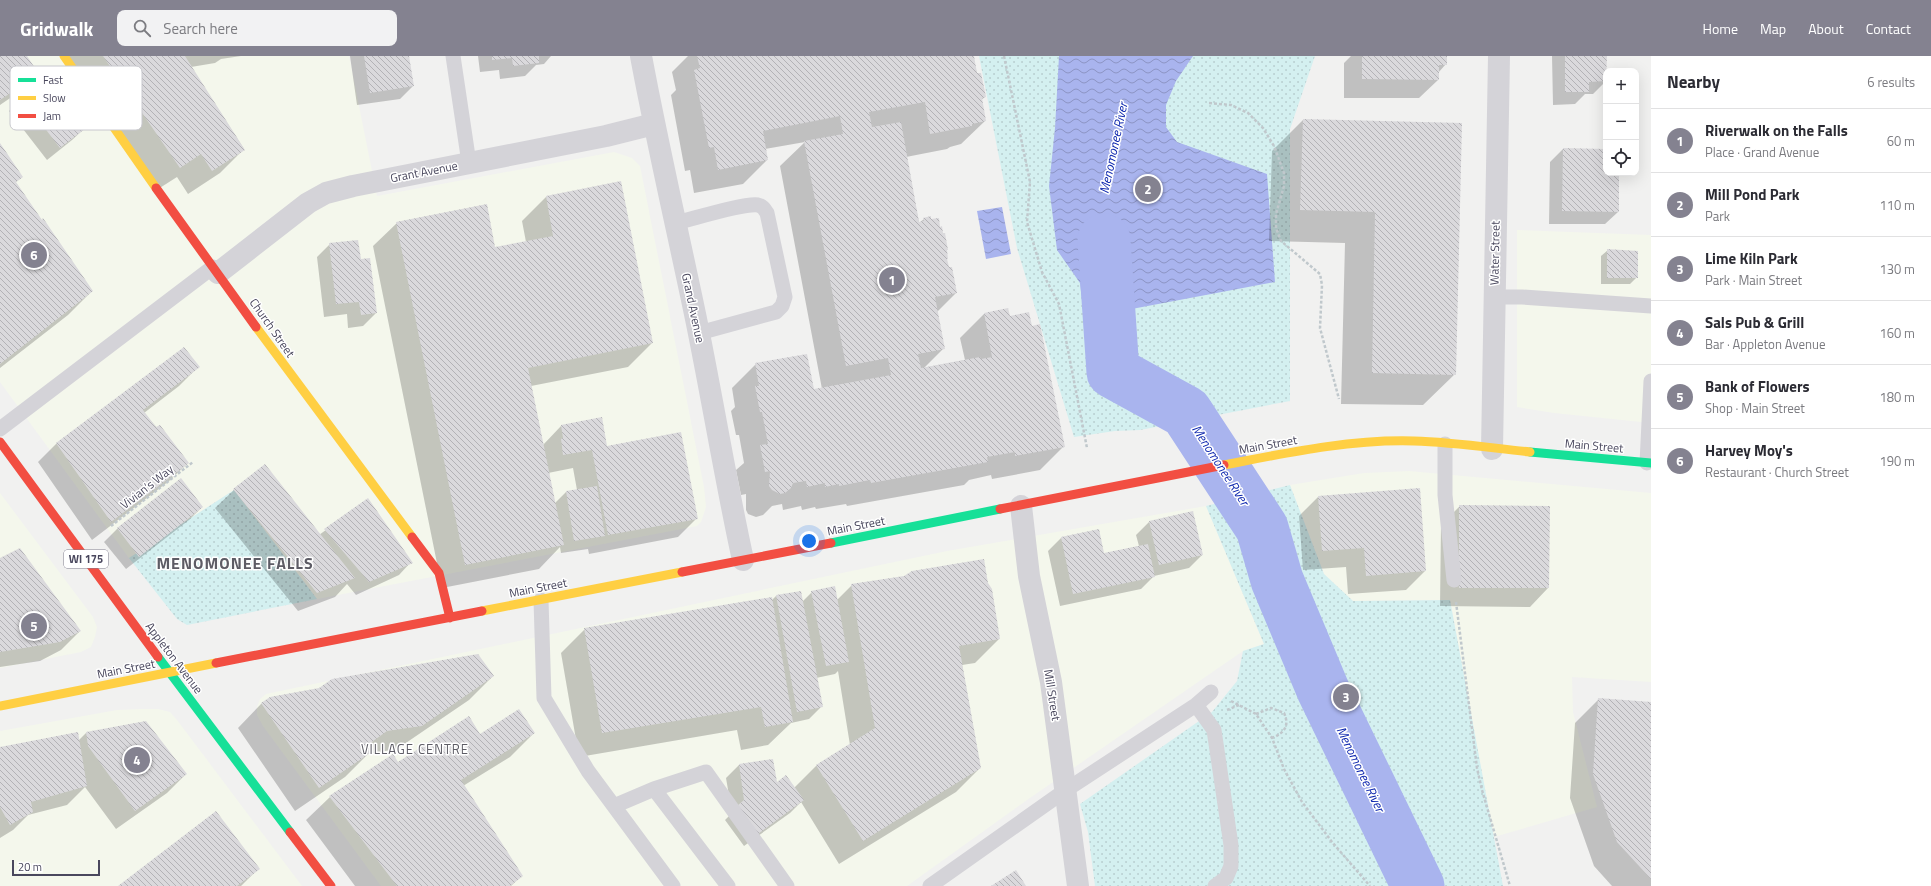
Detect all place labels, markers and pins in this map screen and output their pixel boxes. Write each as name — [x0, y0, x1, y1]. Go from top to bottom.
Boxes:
pin: 2 — [1135, 174, 1161, 204]
pin: 6 — [21, 240, 47, 270]
pin: 1 — [879, 265, 905, 295]
pin: 5 — [21, 611, 47, 641]
pin: 3 — [1333, 682, 1359, 712]
pin: 4 — [124, 745, 150, 775]

